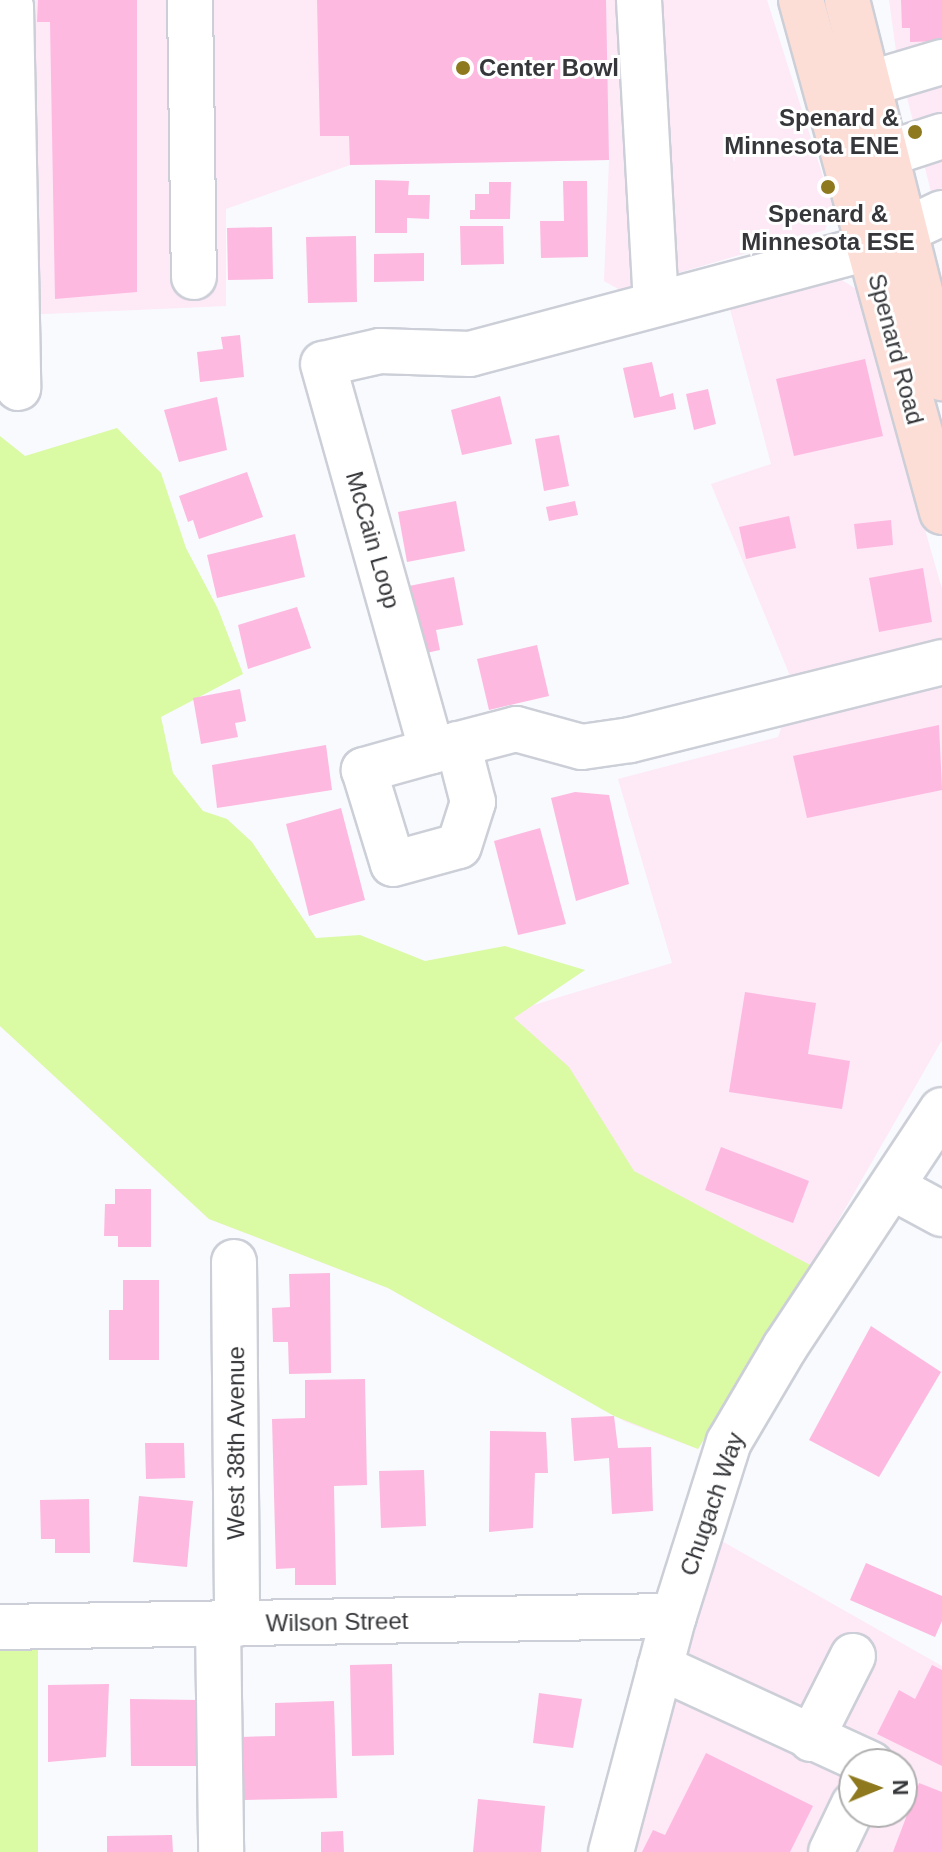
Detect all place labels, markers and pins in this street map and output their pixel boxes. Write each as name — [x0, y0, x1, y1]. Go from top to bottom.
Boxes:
place label: Center Bowl — [479, 54, 619, 82]
marker: Center Bowl — [454, 59, 472, 77]
place label: Spenard & Minnesota ENE — [724, 104, 899, 160]
marker: Spenard & Minnesota ENE — [906, 123, 924, 141]
marker: Spenard & Minnesota ESE — [819, 178, 837, 196]
place label: Spenard & Minnesota ESE — [741, 200, 915, 256]

